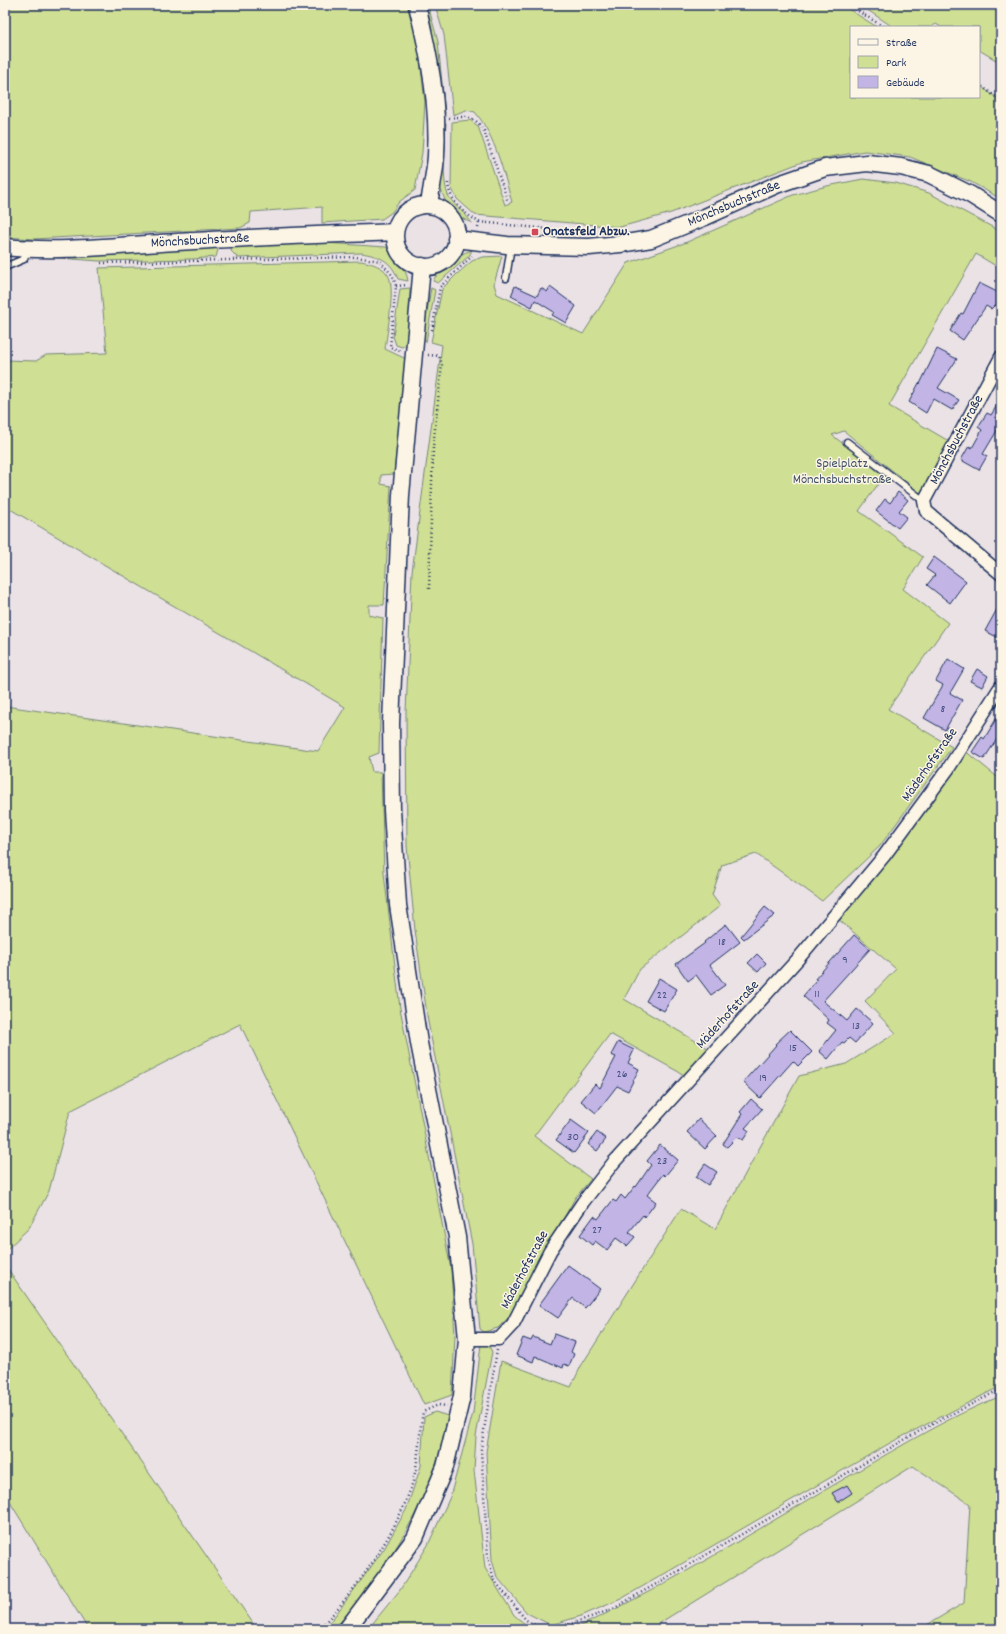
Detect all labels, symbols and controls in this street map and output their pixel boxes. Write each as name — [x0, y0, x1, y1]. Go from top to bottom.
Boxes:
legend — [850, 26, 980, 98]
text: Straße — [886, 35, 917, 52]
text: Park — [886, 55, 907, 72]
text: Gebäude — [886, 75, 925, 92]
street label: Mönchsbuchstraße — [685, 176, 783, 232]
place label: Onatsfeld Abzw. — [543, 222, 630, 242]
marker: Onatsfeld Abzw. — [530, 227, 540, 237]
street label: Mönchsbuchstraße — [150, 228, 250, 254]
street label: Mönchsbuchstraße — [925, 392, 989, 488]
park label: Spielplatz Mönchsbuchstraße — [793, 454, 891, 490]
house number: 8 — [941, 701, 946, 718]
street label: Mäderhofstraße — [897, 724, 963, 806]
house number: 18 — [718, 934, 726, 951]
house number: 9 — [842, 952, 848, 969]
street label: Mäderhofstraße — [692, 976, 764, 1054]
house number: 11 — [814, 986, 820, 1003]
house number: 22 — [657, 987, 667, 1004]
house number: 13 — [852, 1018, 860, 1035]
house number: 15 — [789, 1040, 797, 1057]
house number: 26 — [616, 1066, 628, 1083]
house number: 19 — [759, 1070, 767, 1087]
house number: 30 — [567, 1129, 579, 1146]
house number: 23 — [657, 1153, 667, 1170]
house number: 27 — [592, 1222, 602, 1239]
street label: Mäderhofstraße — [496, 1227, 554, 1313]

